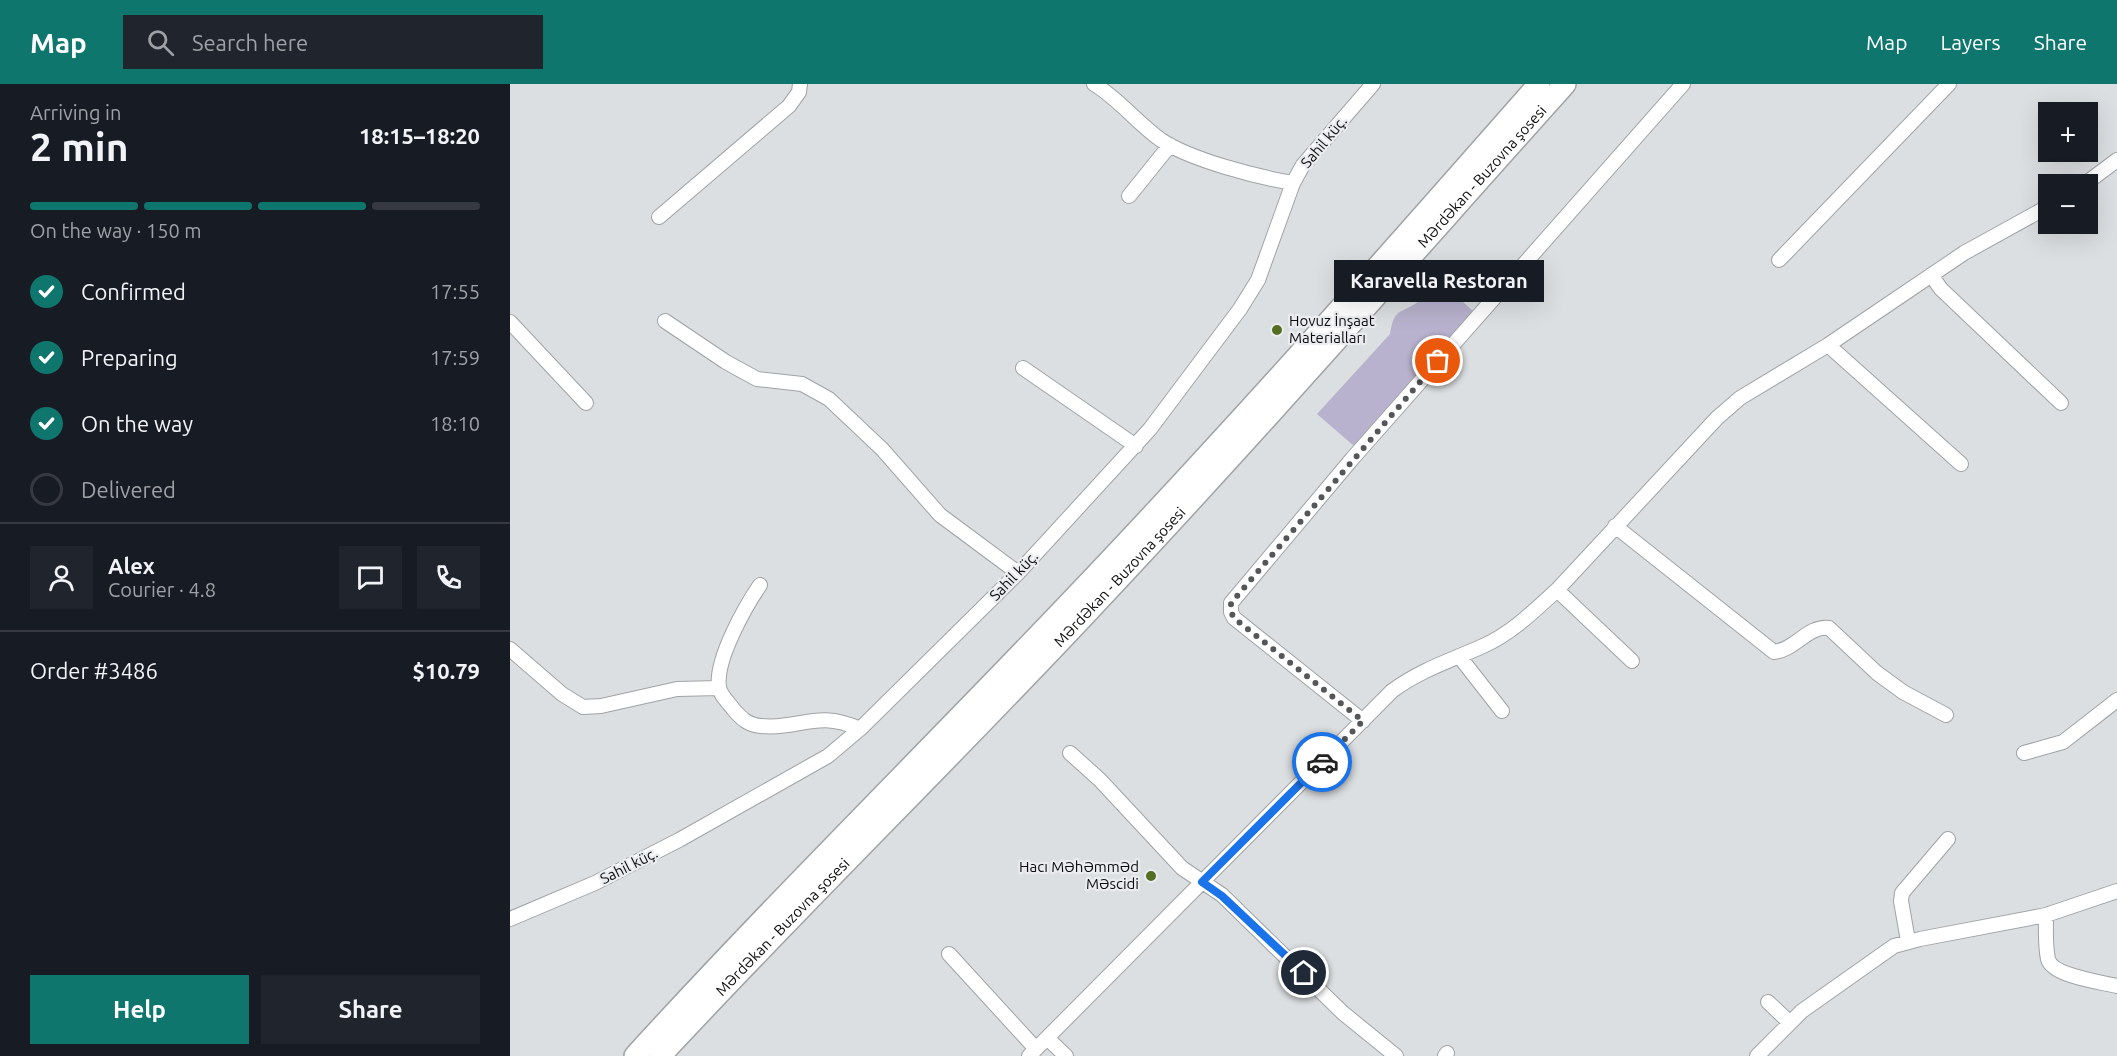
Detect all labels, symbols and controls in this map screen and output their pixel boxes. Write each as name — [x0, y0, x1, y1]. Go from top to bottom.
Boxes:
search box — [123, 15, 543, 69]
icon: search — [144, 26, 177, 59]
text: Map — [30, 27, 87, 58]
text: Search here — [192, 30, 308, 55]
text: Map — [1866, 30, 1907, 54]
text: Layers — [1940, 30, 2001, 54]
text: Share — [2034, 30, 2087, 54]
text: Arriving in — [30, 101, 121, 124]
street label: Mərdəkan - Buzovna şosesi — [1414, 102, 1550, 251]
map controls — [2038, 102, 2098, 234]
button: + — [2038, 102, 2098, 162]
street label: Sahil küç. — [1297, 112, 1350, 171]
text: 18:15–18:20 — [359, 123, 480, 148]
text: 2 min — [30, 125, 129, 168]
button: − — [2038, 174, 2098, 234]
text: On the way · 150 m — [30, 219, 202, 242]
callout: Karavella Restoran — [1333, 259, 1543, 301]
text: Karavella Restoran — [1350, 269, 1528, 292]
icon: check — [30, 275, 63, 308]
text: Confirmed — [81, 279, 186, 304]
text: 17:55 — [430, 280, 480, 303]
place label: Hovuz İnşaat Materialları — [1289, 312, 1375, 346]
marker: Hovuz İnşaat Materialları — [1270, 323, 1284, 337]
pin — [1412, 335, 1463, 386]
icon: check — [30, 341, 63, 374]
icon: bag — [1421, 344, 1454, 377]
text: Preparing — [81, 345, 178, 370]
text: 17:59 — [430, 346, 480, 369]
icon: check — [30, 407, 63, 440]
text: On the way — [81, 411, 193, 436]
text: 18:10 — [430, 412, 480, 435]
text: Delivered — [81, 477, 176, 502]
street label: Mərdəkan - Buzovna şosesi — [1050, 503, 1189, 650]
button: person — [30, 546, 93, 609]
button: chat — [339, 546, 402, 609]
button: phone — [417, 546, 480, 609]
street label: Sahil küç. — [986, 547, 1041, 604]
text: Alex — [108, 553, 155, 578]
text: Courier · 4.8 — [108, 578, 216, 601]
text: Order #3486 — [30, 658, 158, 683]
text: $10.79 — [413, 658, 480, 683]
courier — [1292, 732, 1352, 792]
icon: car — [1306, 746, 1339, 779]
street label: Sahil küç. — [597, 844, 660, 887]
street label: Mərdəkan - Buzovna şosesi — [712, 855, 853, 999]
place label: Hacı Məhəmməd Məscidi — [1019, 858, 1139, 892]
marker: Hacı Məhəmməd Məscidi — [1144, 869, 1158, 883]
pin — [1278, 947, 1329, 998]
icon: home — [1287, 956, 1320, 989]
button: Help — [30, 975, 249, 1044]
button: Share — [261, 975, 480, 1044]

